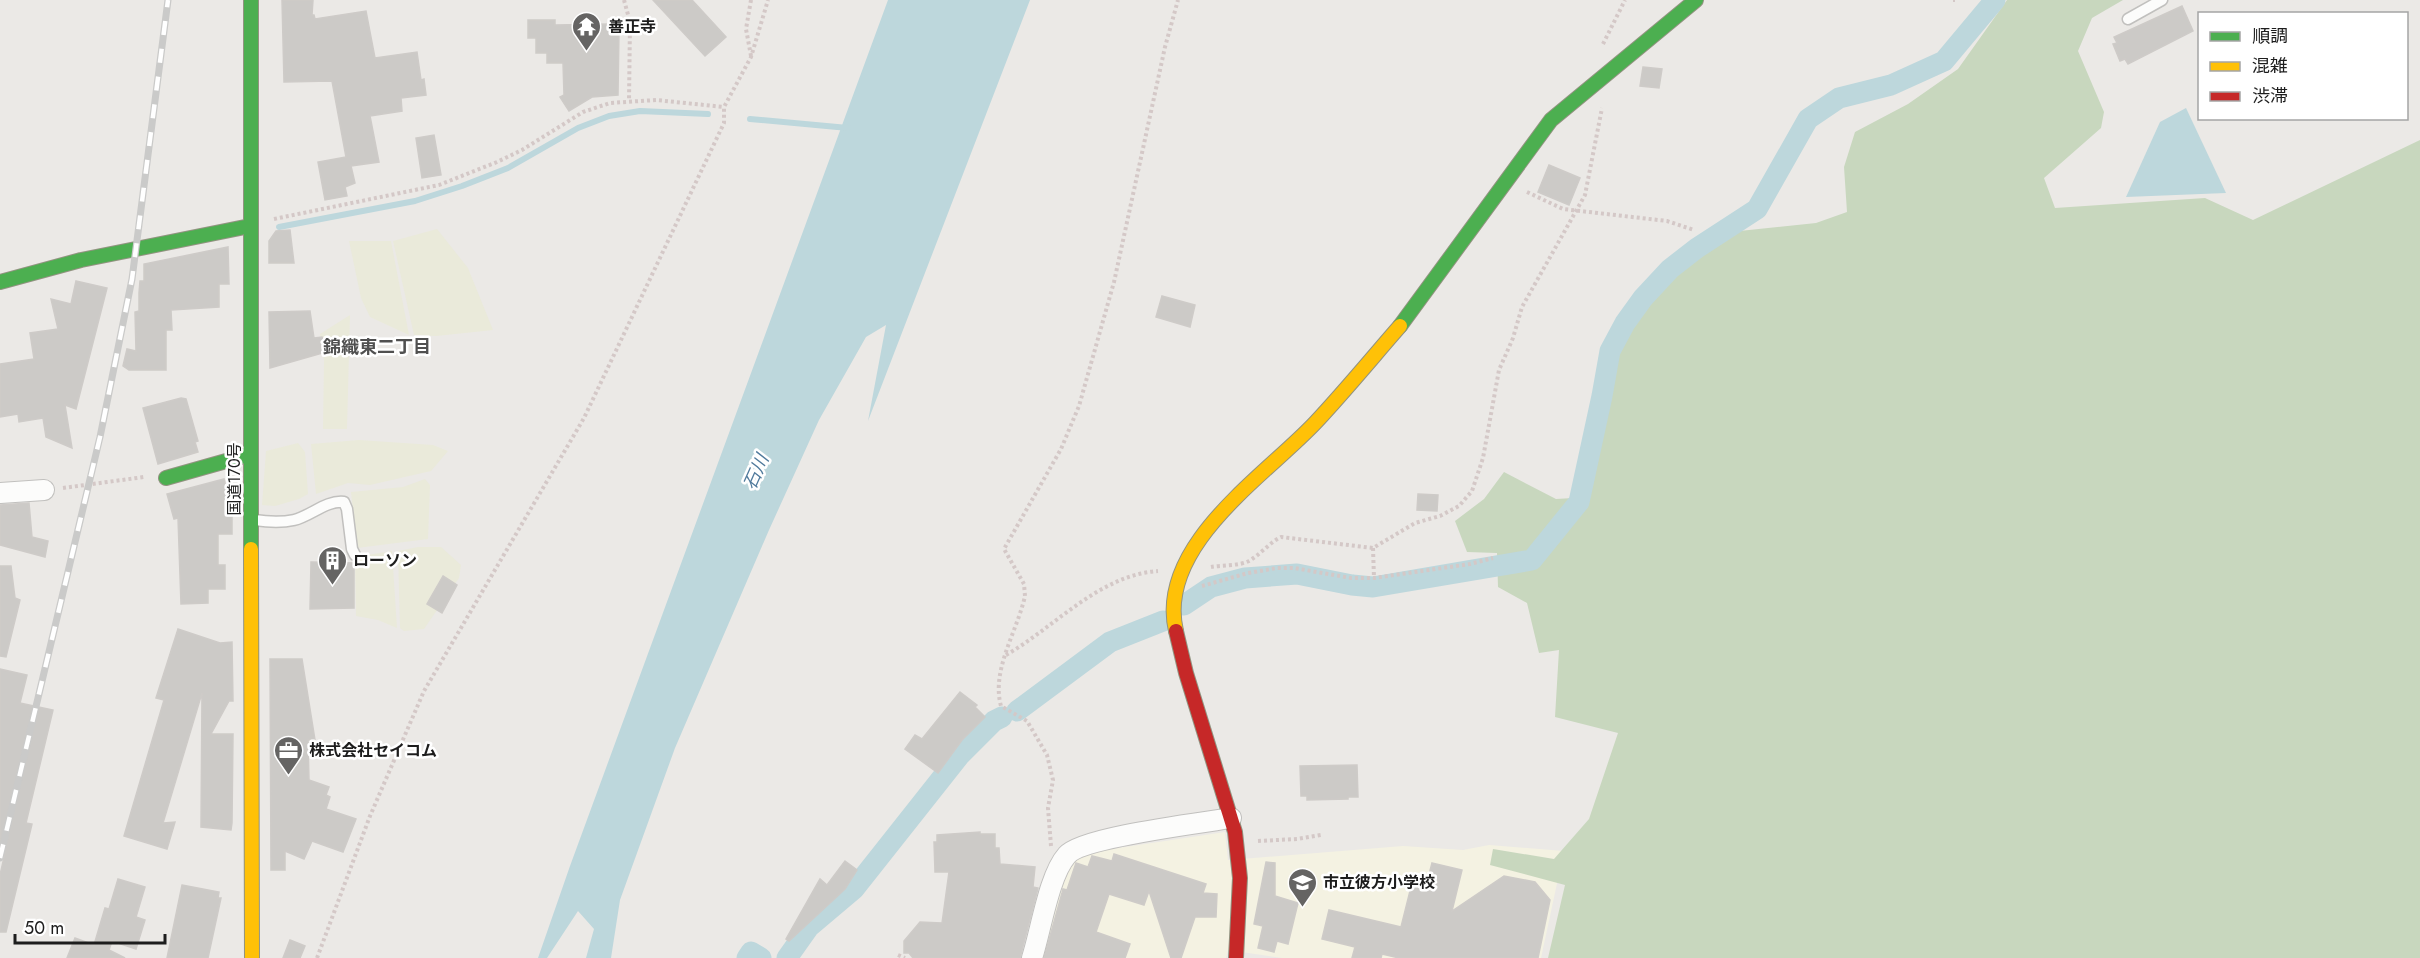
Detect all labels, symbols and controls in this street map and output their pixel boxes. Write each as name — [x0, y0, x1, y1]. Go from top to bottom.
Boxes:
temple icon: 善正寺 — [571, 10, 603, 52]
legend — [2198, 12, 2408, 120]
place label: 善正寺 — [608, 15, 656, 38]
text: 順調 — [2252, 23, 2288, 49]
text: 混雑 — [2252, 53, 2288, 79]
text: 渋滞 — [2252, 83, 2288, 109]
district label: 錦織東二丁目 — [323, 334, 431, 360]
street label: 国道170号 — [223, 442, 246, 516]
water label: 石川 — [737, 448, 776, 494]
building icon: ローソン — [316, 544, 348, 586]
place label: ローソン — [353, 549, 417, 572]
office icon: 株式会社セイコム — [272, 734, 304, 776]
place label: 株式会社セイコム — [309, 739, 437, 762]
school or university icon: 市立彼方小学校 — [1286, 866, 1318, 908]
place label: 市立彼方小学校 — [1323, 871, 1435, 894]
scale bar — [15, 907, 165, 945]
text: 50 m — [24, 915, 64, 941]

